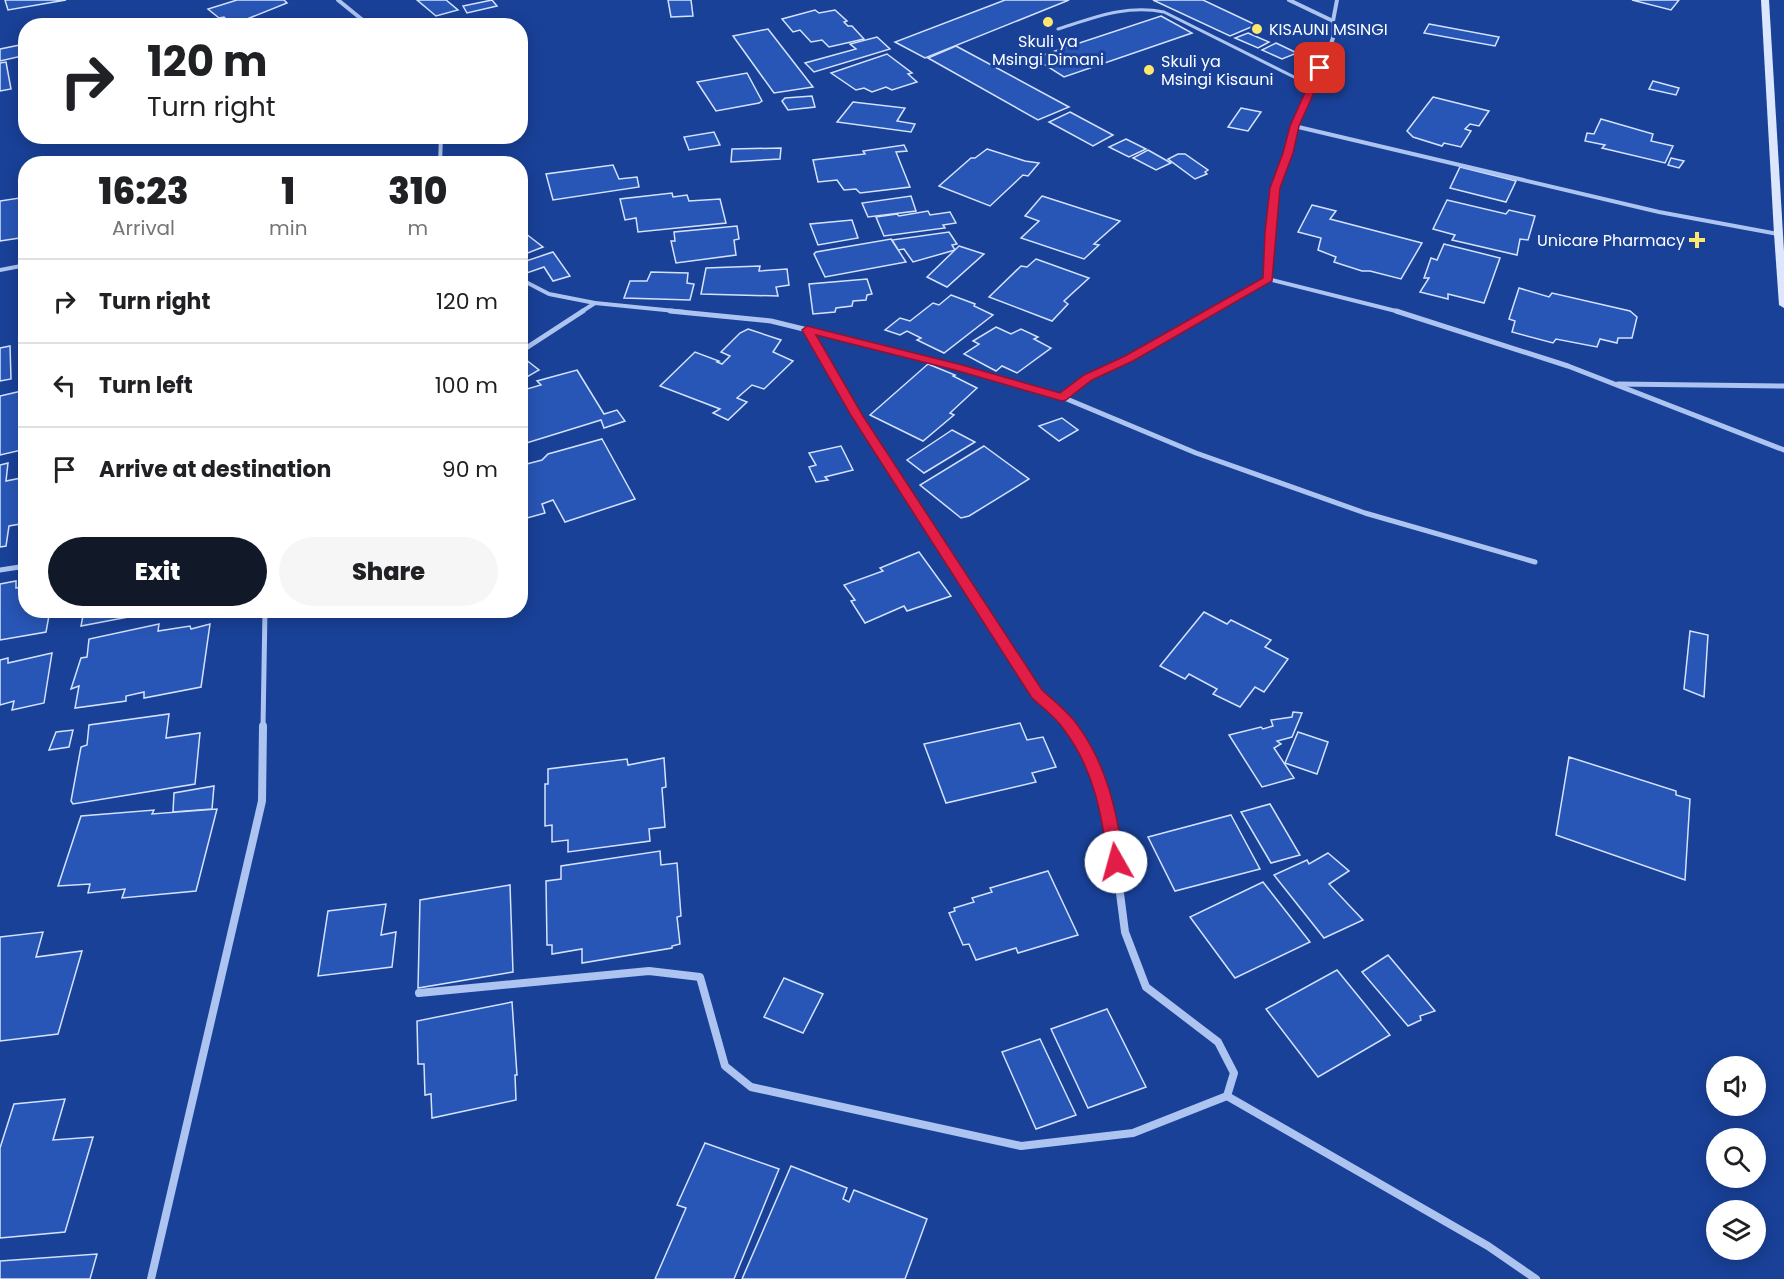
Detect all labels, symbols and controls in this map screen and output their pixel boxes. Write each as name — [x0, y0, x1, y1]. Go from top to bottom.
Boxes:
marker: Skuli ya Msingi Dimani — [1041, 15, 1055, 29]
place label: KISAUNI MSINGI — [1269, 18, 1388, 41]
marker: KISAUNI MSINGI — [1250, 22, 1264, 36]
place label: Skuli ya Msingi Dimani — [992, 30, 1104, 71]
text: 120 m — [147, 32, 268, 91]
icon: right — [48, 42, 126, 120]
pin — [1294, 42, 1345, 93]
place label: Skuli ya Msingi Kisauni — [1161, 50, 1273, 91]
icon: arrive — [1303, 51, 1336, 84]
marker: Skuli ya Msingi Kisauni — [1142, 63, 1156, 77]
text: Turn right — [147, 88, 276, 125]
text: 16:23 — [99, 166, 189, 217]
text: 1 — [281, 166, 295, 217]
text: 310 — [388, 166, 447, 217]
text: Arrival — [112, 214, 175, 242]
text: min — [269, 214, 307, 242]
text: m — [407, 214, 428, 242]
place label: Unicare Pharmacy — [1537, 229, 1685, 252]
marker: Unicare Pharmacy — [1690, 233, 1704, 247]
icon: right — [48, 285, 81, 318]
text: Turn right — [99, 286, 210, 317]
text: 120 m — [436, 286, 498, 317]
icon: left — [48, 369, 81, 402]
text: Turn left — [99, 370, 193, 401]
text: 100 m — [435, 370, 498, 401]
icon: arrive — [48, 453, 81, 486]
text: Arrive at destination — [99, 454, 331, 485]
text: 90 m — [442, 454, 498, 485]
button: Exit — [48, 537, 267, 606]
button: Share — [279, 537, 498, 606]
position arrow — [1084, 830, 1148, 894]
map controls — [1706, 1056, 1766, 1260]
button: sound — [1706, 1056, 1766, 1116]
button: search — [1706, 1128, 1766, 1188]
button: layers — [1706, 1200, 1766, 1260]

